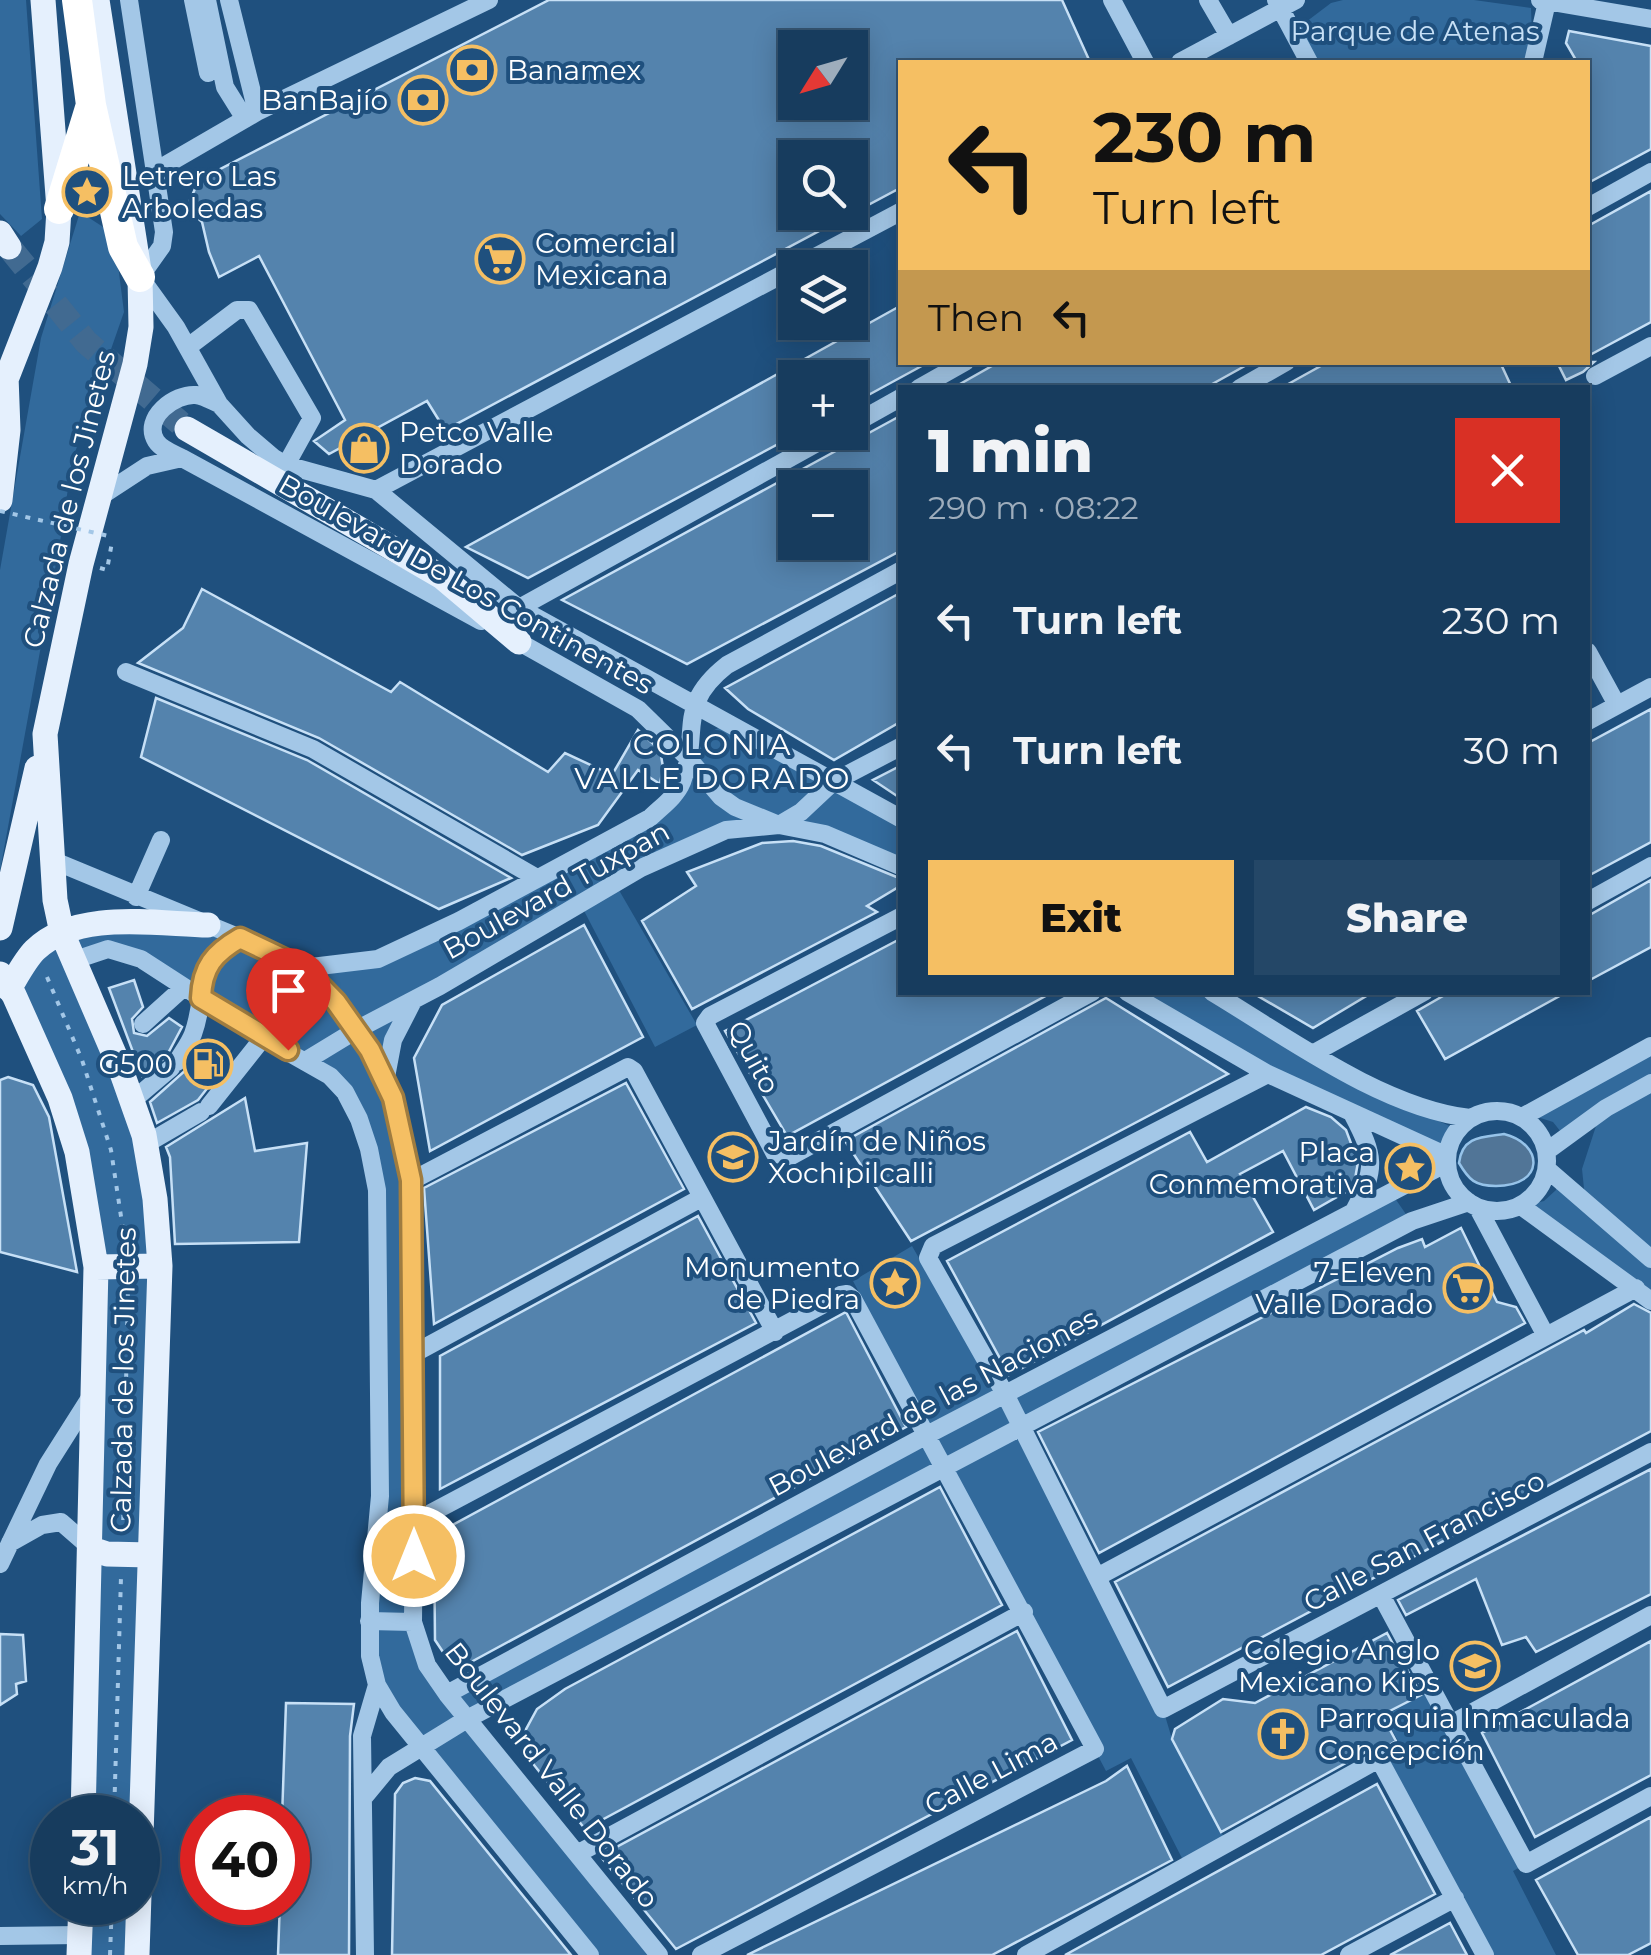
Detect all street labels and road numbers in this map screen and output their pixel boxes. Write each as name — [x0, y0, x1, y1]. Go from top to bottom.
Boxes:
street label: Calzada de los Jinetes — [16, 347, 122, 651]
street label: Boulevard De Los Continentes — [273, 467, 659, 701]
street label: Boulevard Tuxpan — [437, 814, 675, 966]
street label: Quito — [721, 1015, 787, 1099]
street label: Calzada de los Jinetes — [103, 1227, 143, 1533]
street label: Boulevard de las Naciones — [763, 1301, 1103, 1503]
street label: Calle San Francisco — [1298, 1463, 1550, 1619]
street label: Boulevard Valle Dorado — [438, 1635, 666, 1915]
street label: Calle Lima — [919, 1724, 1063, 1822]

